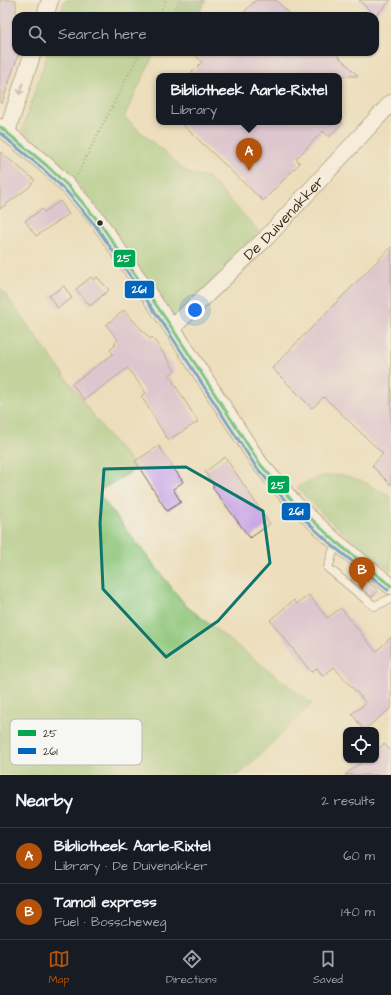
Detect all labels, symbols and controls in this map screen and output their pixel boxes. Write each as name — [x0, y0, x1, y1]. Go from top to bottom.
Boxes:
search box — [12, 12, 379, 56]
icon: search — [26, 23, 48, 45]
text: Search here — [58, 24, 147, 45]
popup — [156, 73, 342, 125]
text: Bibliotheek Aarle-Rixtel — [171, 80, 327, 101]
one-way arrow — [17, 82, 24, 95]
text: Library — [171, 101, 217, 119]
pin: A — [236, 138, 262, 171]
street label: De Duivenakker — [239, 171, 329, 265]
unlabelled marker — [95, 218, 105, 228]
line badge: 25 — [113, 249, 136, 268]
text: 25 — [116, 251, 131, 266]
line badge: 261 — [124, 280, 155, 299]
text: 261 — [131, 282, 147, 297]
your location — [185, 300, 205, 320]
line badge: 25 — [267, 475, 290, 494]
text: 25 — [270, 478, 285, 493]
line badge: 261 — [281, 502, 311, 521]
text: 261 — [288, 504, 304, 519]
pin: B — [349, 557, 375, 590]
legend — [10, 719, 142, 765]
text: 25 — [43, 726, 57, 741]
map controls — [343, 727, 379, 763]
button: locate — [343, 727, 379, 763]
text: 261 — [43, 744, 58, 759]
text: Nearby — [16, 789, 73, 813]
text: 2 results — [321, 792, 375, 810]
text: Bibliotheek Aarle-Rixtel — [54, 836, 211, 857]
text: A — [25, 847, 33, 865]
text: 60 m — [343, 847, 375, 865]
text: Library · De Duivenakker — [54, 857, 207, 875]
text: Tamoil express — [54, 892, 157, 913]
text: B — [24, 903, 34, 921]
text: 140 m — [341, 903, 375, 921]
text: Fuel · Bosscheweg — [54, 913, 166, 931]
tab: Map — [48, 948, 70, 987]
tab: Directions — [166, 948, 217, 987]
tab: Saved — [313, 948, 343, 987]

